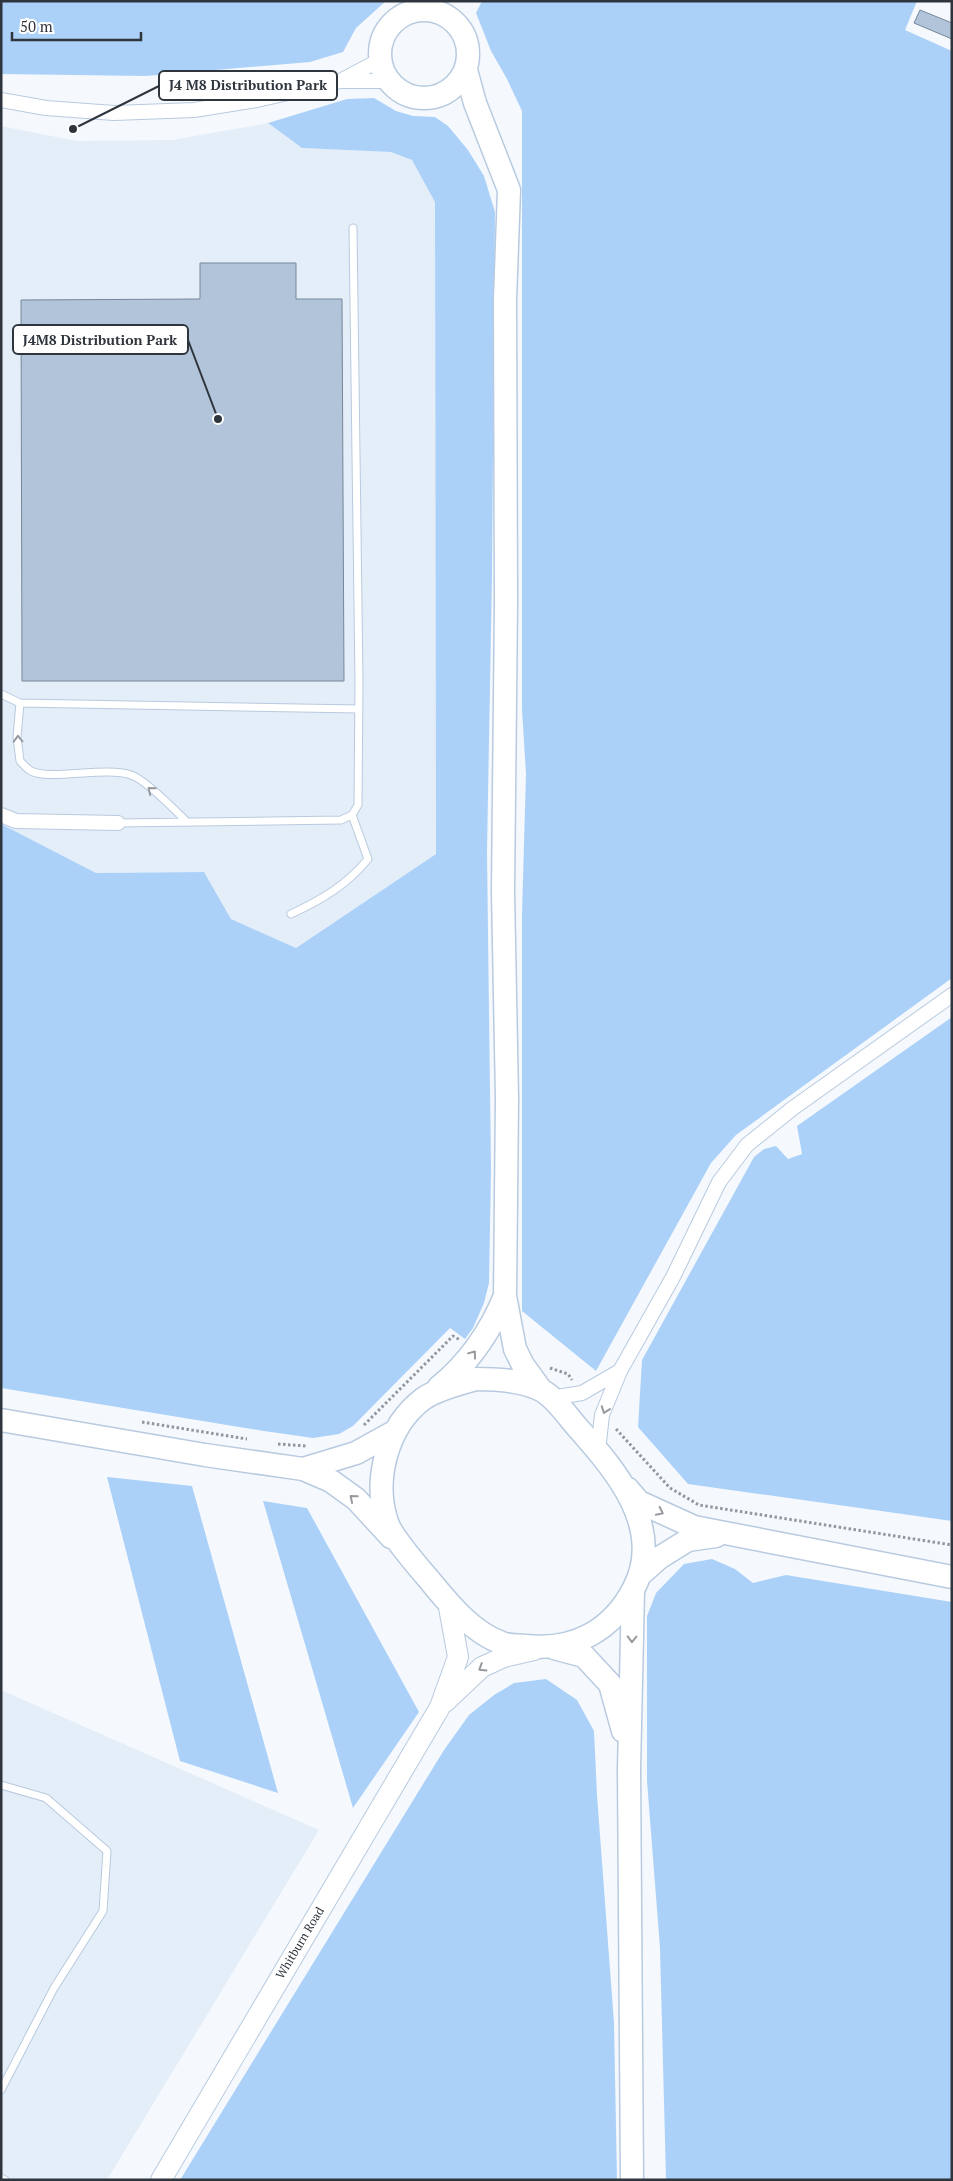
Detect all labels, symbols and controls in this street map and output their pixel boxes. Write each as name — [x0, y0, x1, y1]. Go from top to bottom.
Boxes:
scale bar — [12, 10, 141, 42]
text: 50 m — [20, 16, 53, 36]
callout: J4 M8 Distribution Park — [159, 71, 337, 100]
text: J4 M8 Distribution Park — [169, 75, 328, 94]
callout: J4M8 Distribution Park — [13, 325, 188, 354]
text: J4M8 Distribution Park — [23, 330, 178, 349]
one-way arrow — [13, 735, 23, 743]
one-way arrow — [148, 787, 157, 795]
one-way arrow — [467, 1350, 476, 1360]
one-way arrow — [601, 1405, 611, 1413]
one-way arrow — [350, 1495, 359, 1503]
one-way arrow — [655, 1506, 664, 1516]
one-way arrow — [626, 1636, 637, 1644]
one-way arrow — [479, 1661, 488, 1671]
street label: Whitburn Road — [272, 1904, 327, 1981]

